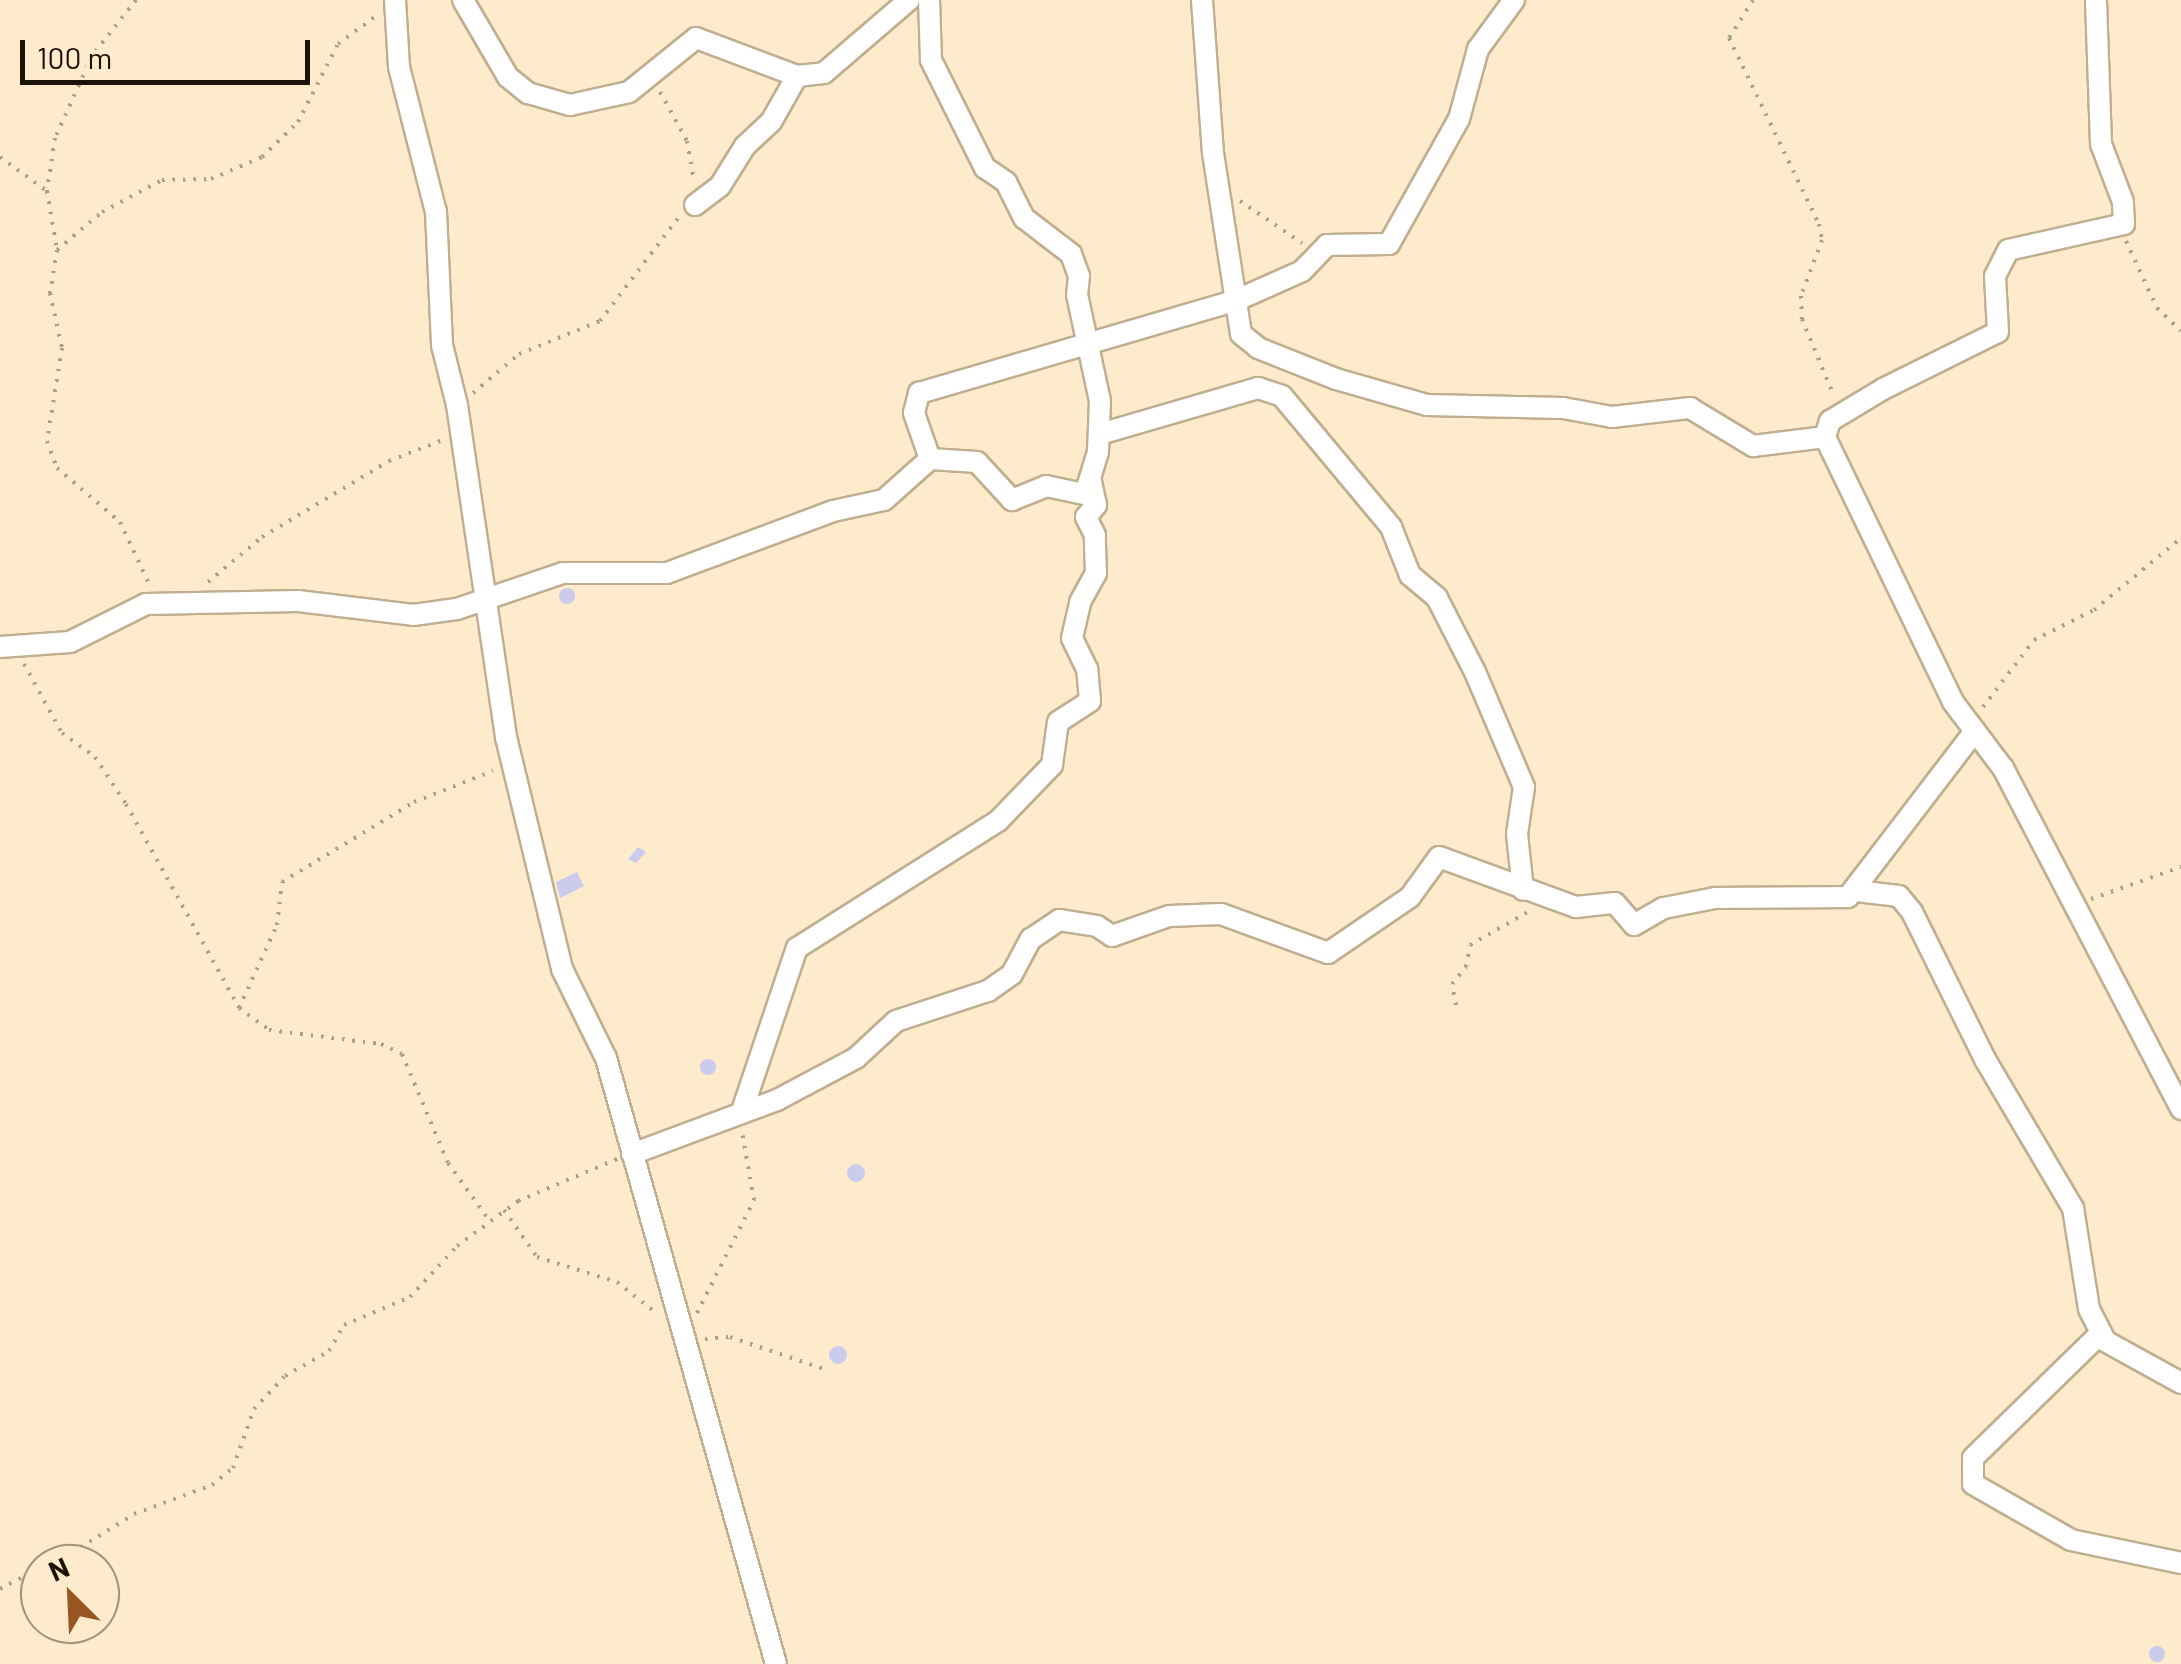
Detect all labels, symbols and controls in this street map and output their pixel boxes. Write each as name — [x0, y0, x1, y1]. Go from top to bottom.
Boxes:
scale bar — [25, 20, 315, 82]
text: 100 m — [37, 39, 112, 75]
north arrow — [20, 1544, 120, 1644]
text: N — [43, 1549, 74, 1588]

